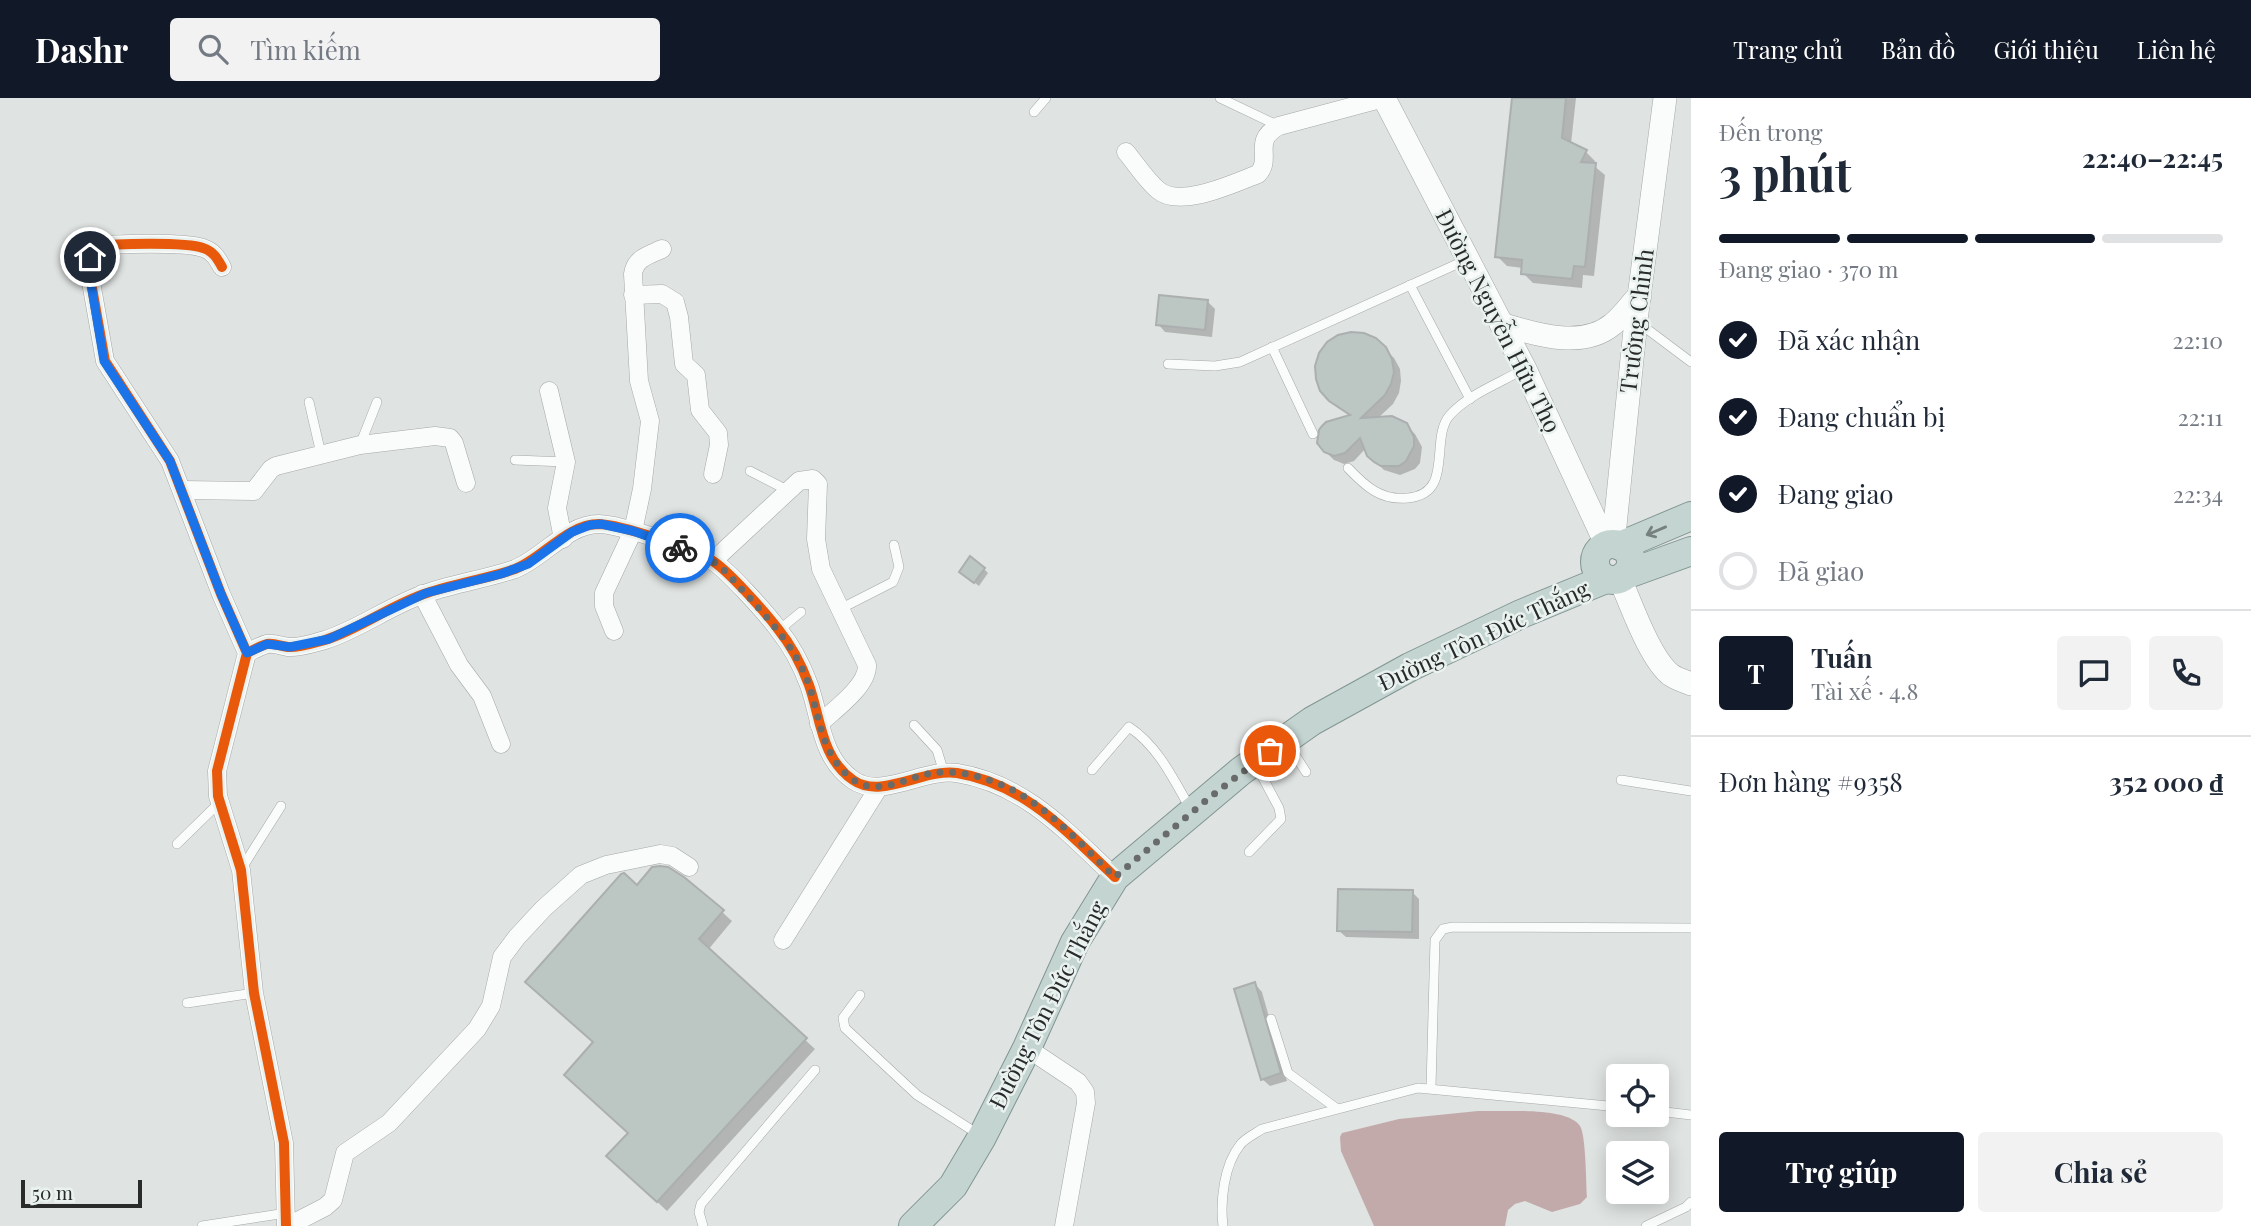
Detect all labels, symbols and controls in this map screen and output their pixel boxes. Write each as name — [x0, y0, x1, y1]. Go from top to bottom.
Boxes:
search box — [170, 18, 660, 81]
text: Dashr — [35, 27, 128, 71]
icon: search — [194, 30, 232, 68]
text: Tìm kiếm — [250, 32, 361, 67]
text: Trang chủ — [1733, 33, 1843, 65]
text: Bản đồ — [1881, 33, 1955, 65]
text: Giới thiệu — [1993, 33, 2099, 65]
text: Liên hệ — [2137, 33, 2216, 65]
text: Đến trong — [1719, 116, 1823, 147]
text: 22:40–22:45 — [2082, 140, 2223, 175]
text: 3 phút — [1719, 142, 1852, 204]
street label: Đường Nguyễn Hữu Thọ — [1429, 203, 1569, 438]
pin — [60, 227, 120, 287]
icon: home — [71, 238, 109, 276]
street label: Trường Chinh — [1611, 246, 1660, 395]
text: Đang giao · 370 m — [1719, 253, 1898, 284]
icon: check — [1719, 321, 1757, 359]
text: Đã xác nhận — [1778, 322, 1920, 357]
text: 22:10 — [2173, 324, 2223, 355]
icon: check — [1719, 398, 1757, 436]
text: Đang chuẩn bị — [1778, 399, 1945, 434]
text: 22:11 — [2178, 401, 2223, 432]
icon: check — [1719, 475, 1757, 513]
text: Đang giao — [1778, 476, 1894, 511]
text: 22:34 — [2173, 478, 2223, 509]
courier — [645, 513, 715, 583]
one-way arrow — [1645, 525, 1667, 538]
icon: bike — [661, 529, 699, 567]
text: Đã giao — [1778, 553, 1864, 588]
street label: Đường Tôn Đức Thắng — [1373, 572, 1594, 697]
button: chat — [2057, 636, 2131, 710]
button: phone — [2149, 636, 2223, 710]
text: Tuấn — [1811, 640, 1872, 675]
text: T — [1747, 656, 1765, 691]
text: Tài xế · 4.8 — [1811, 675, 1918, 706]
pin — [1240, 721, 1300, 781]
icon: bag — [1251, 732, 1289, 770]
text: Đơn hàng #9358 — [1719, 764, 1903, 799]
text: 352 000 ₫ — [2109, 764, 2223, 799]
street label: Đường Tôn Đức Thắng — [981, 895, 1113, 1114]
map controls — [1606, 1064, 1669, 1204]
button: locate — [1606, 1064, 1669, 1127]
button: Trợ giúp — [1719, 1132, 1964, 1212]
button: Chia sẻ — [1978, 1132, 2223, 1212]
button: layers — [1606, 1141, 1669, 1204]
scale bar — [21, 1177, 142, 1209]
text: 50 m — [32, 1179, 73, 1205]

